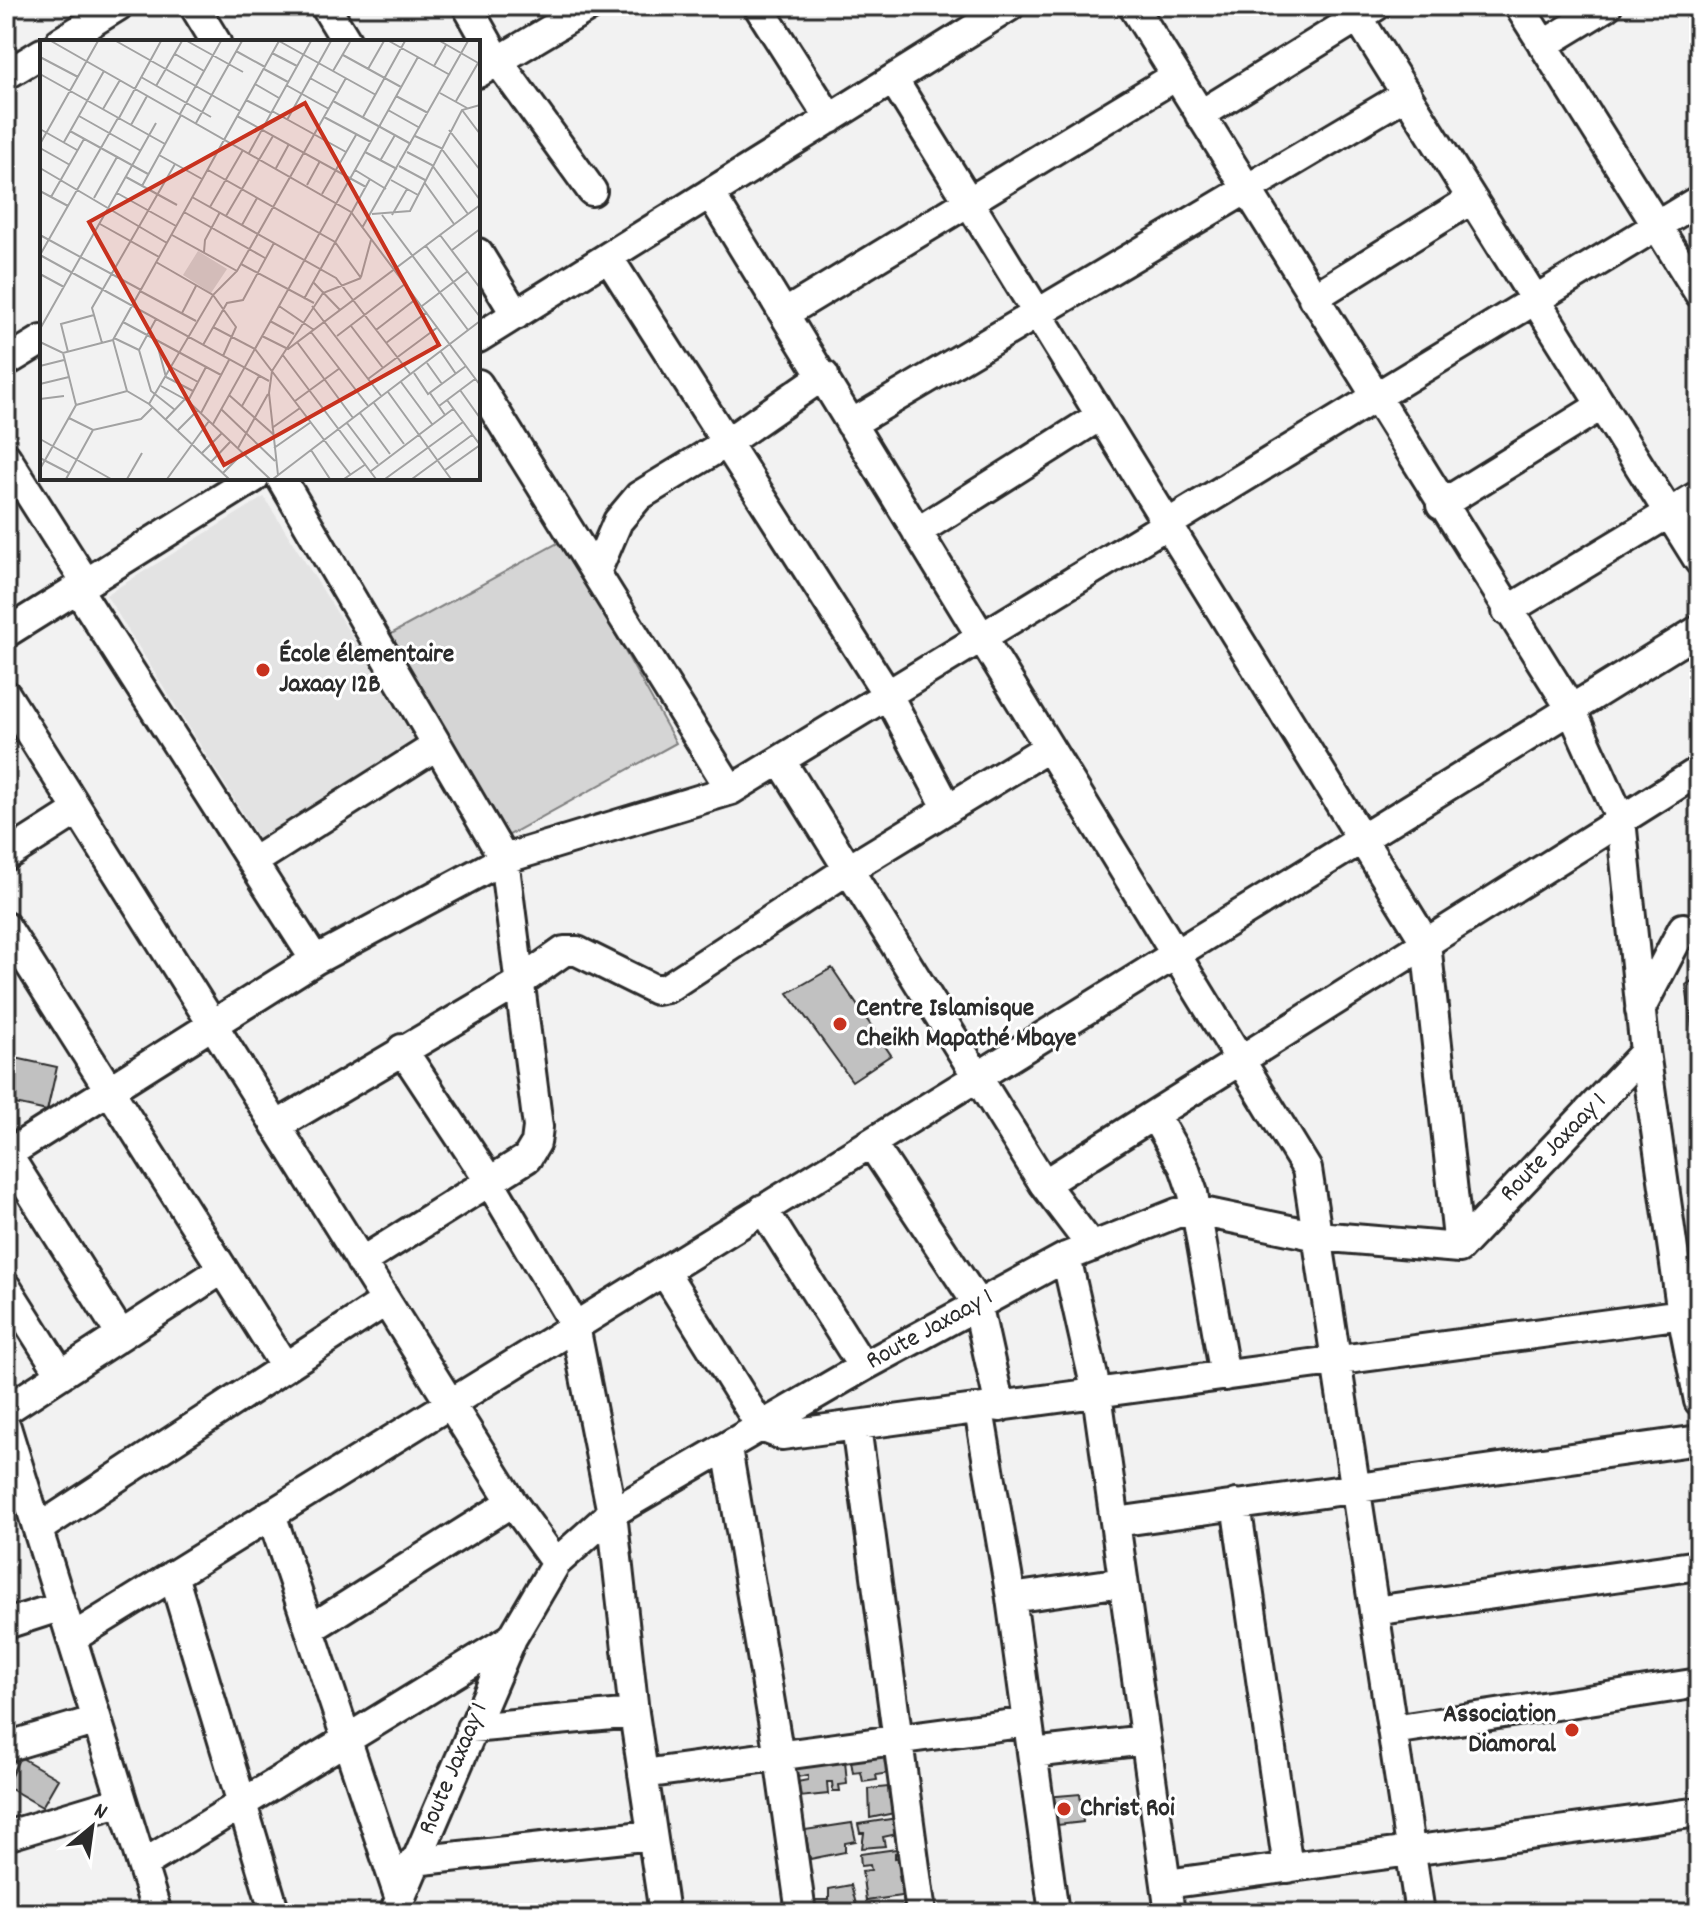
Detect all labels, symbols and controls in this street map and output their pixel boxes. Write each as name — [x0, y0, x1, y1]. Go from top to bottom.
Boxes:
inset map — [40, 40, 480, 480]
place label: École élementaire Jaxaay 12B — [279, 637, 454, 704]
marker: École élementaire Jaxaay 12B — [254, 661, 272, 679]
place label: Centre Islamisque Cheikh Mapathé Mbaye — [856, 991, 1076, 1058]
marker: Centre Islamisque Cheikh Mapathé Mbaye — [831, 1015, 849, 1033]
street label: Route Jaxaay 1 — [1492, 1085, 1616, 1211]
street label: Route Jaxaay 1 — [860, 1280, 1000, 1380]
street label: Route Jaxaay 1 — [410, 1697, 498, 1841]
place label: Association Diamoral — [1443, 1697, 1557, 1764]
marker: Association Diamoral — [1563, 1721, 1581, 1739]
north arrow — [52, 1787, 132, 1867]
place label: Christ Roi — [1080, 1791, 1175, 1828]
text: N — [88, 1796, 112, 1829]
marker: Christ Roi — [1055, 1800, 1073, 1818]

